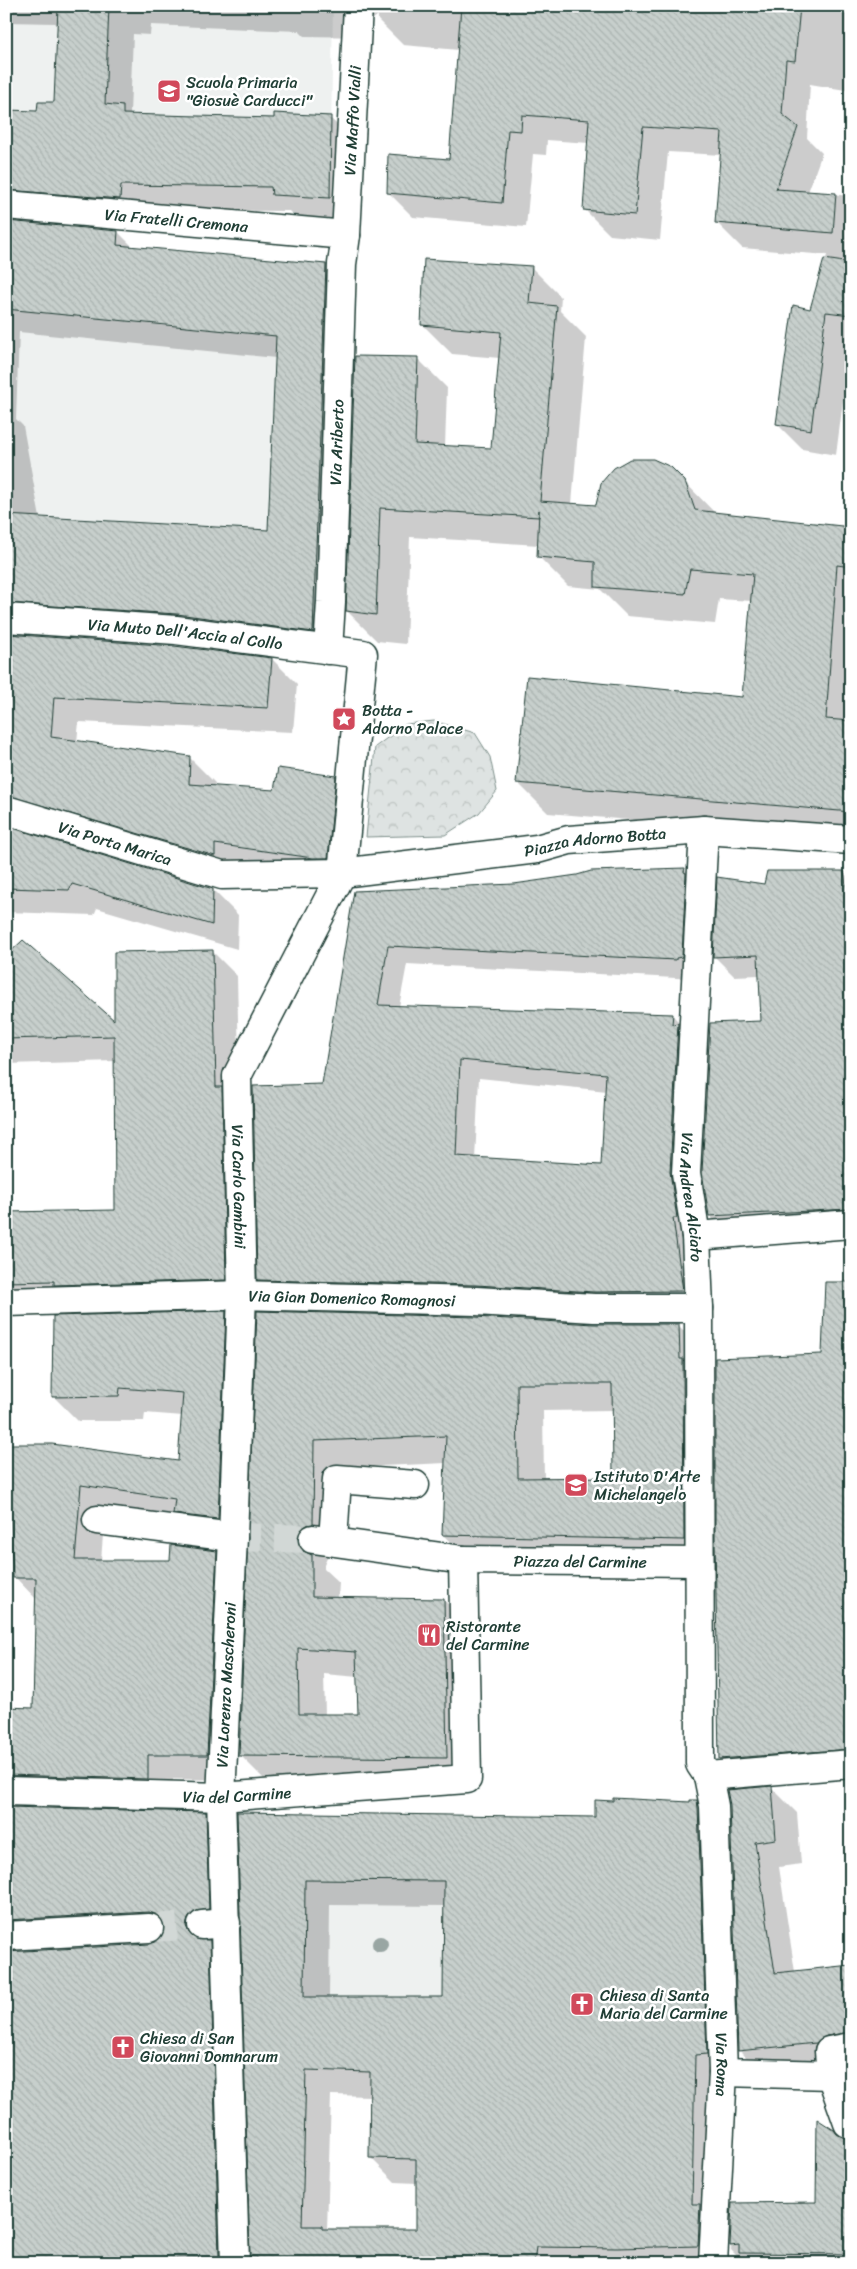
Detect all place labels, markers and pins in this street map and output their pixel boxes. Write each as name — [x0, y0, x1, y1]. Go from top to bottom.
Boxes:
place label: Scuola Primaria "Giosuè Carducci" — [186, 68, 313, 115]
school or university icon: Scuola Primaria "Giosuè Carducci" — [156, 78, 182, 104]
place label: Botta - Adorno Palace — [361, 696, 463, 743]
place icon: Botta - Adorno Palace — [331, 706, 357, 732]
place label: Istituto D'Arte Michelangelo — [593, 1462, 701, 1509]
school or university icon: Istituto D'Arte Michelangelo — [563, 1472, 589, 1498]
place label: Ristorante del Carmine — [446, 1612, 530, 1659]
restaurant icon: Ristorante del Carmine — [416, 1622, 442, 1648]
place label: Chiesa di Santa Maria del Carmine — [600, 1981, 728, 2028]
church icon: Chiesa di Santa Maria del Carmine — [569, 1991, 595, 2017]
place label: Chiesa di San Giovanni Domnarum — [140, 2024, 278, 2071]
church icon: Chiesa di San Giovanni Domnarum — [110, 2034, 136, 2060]

